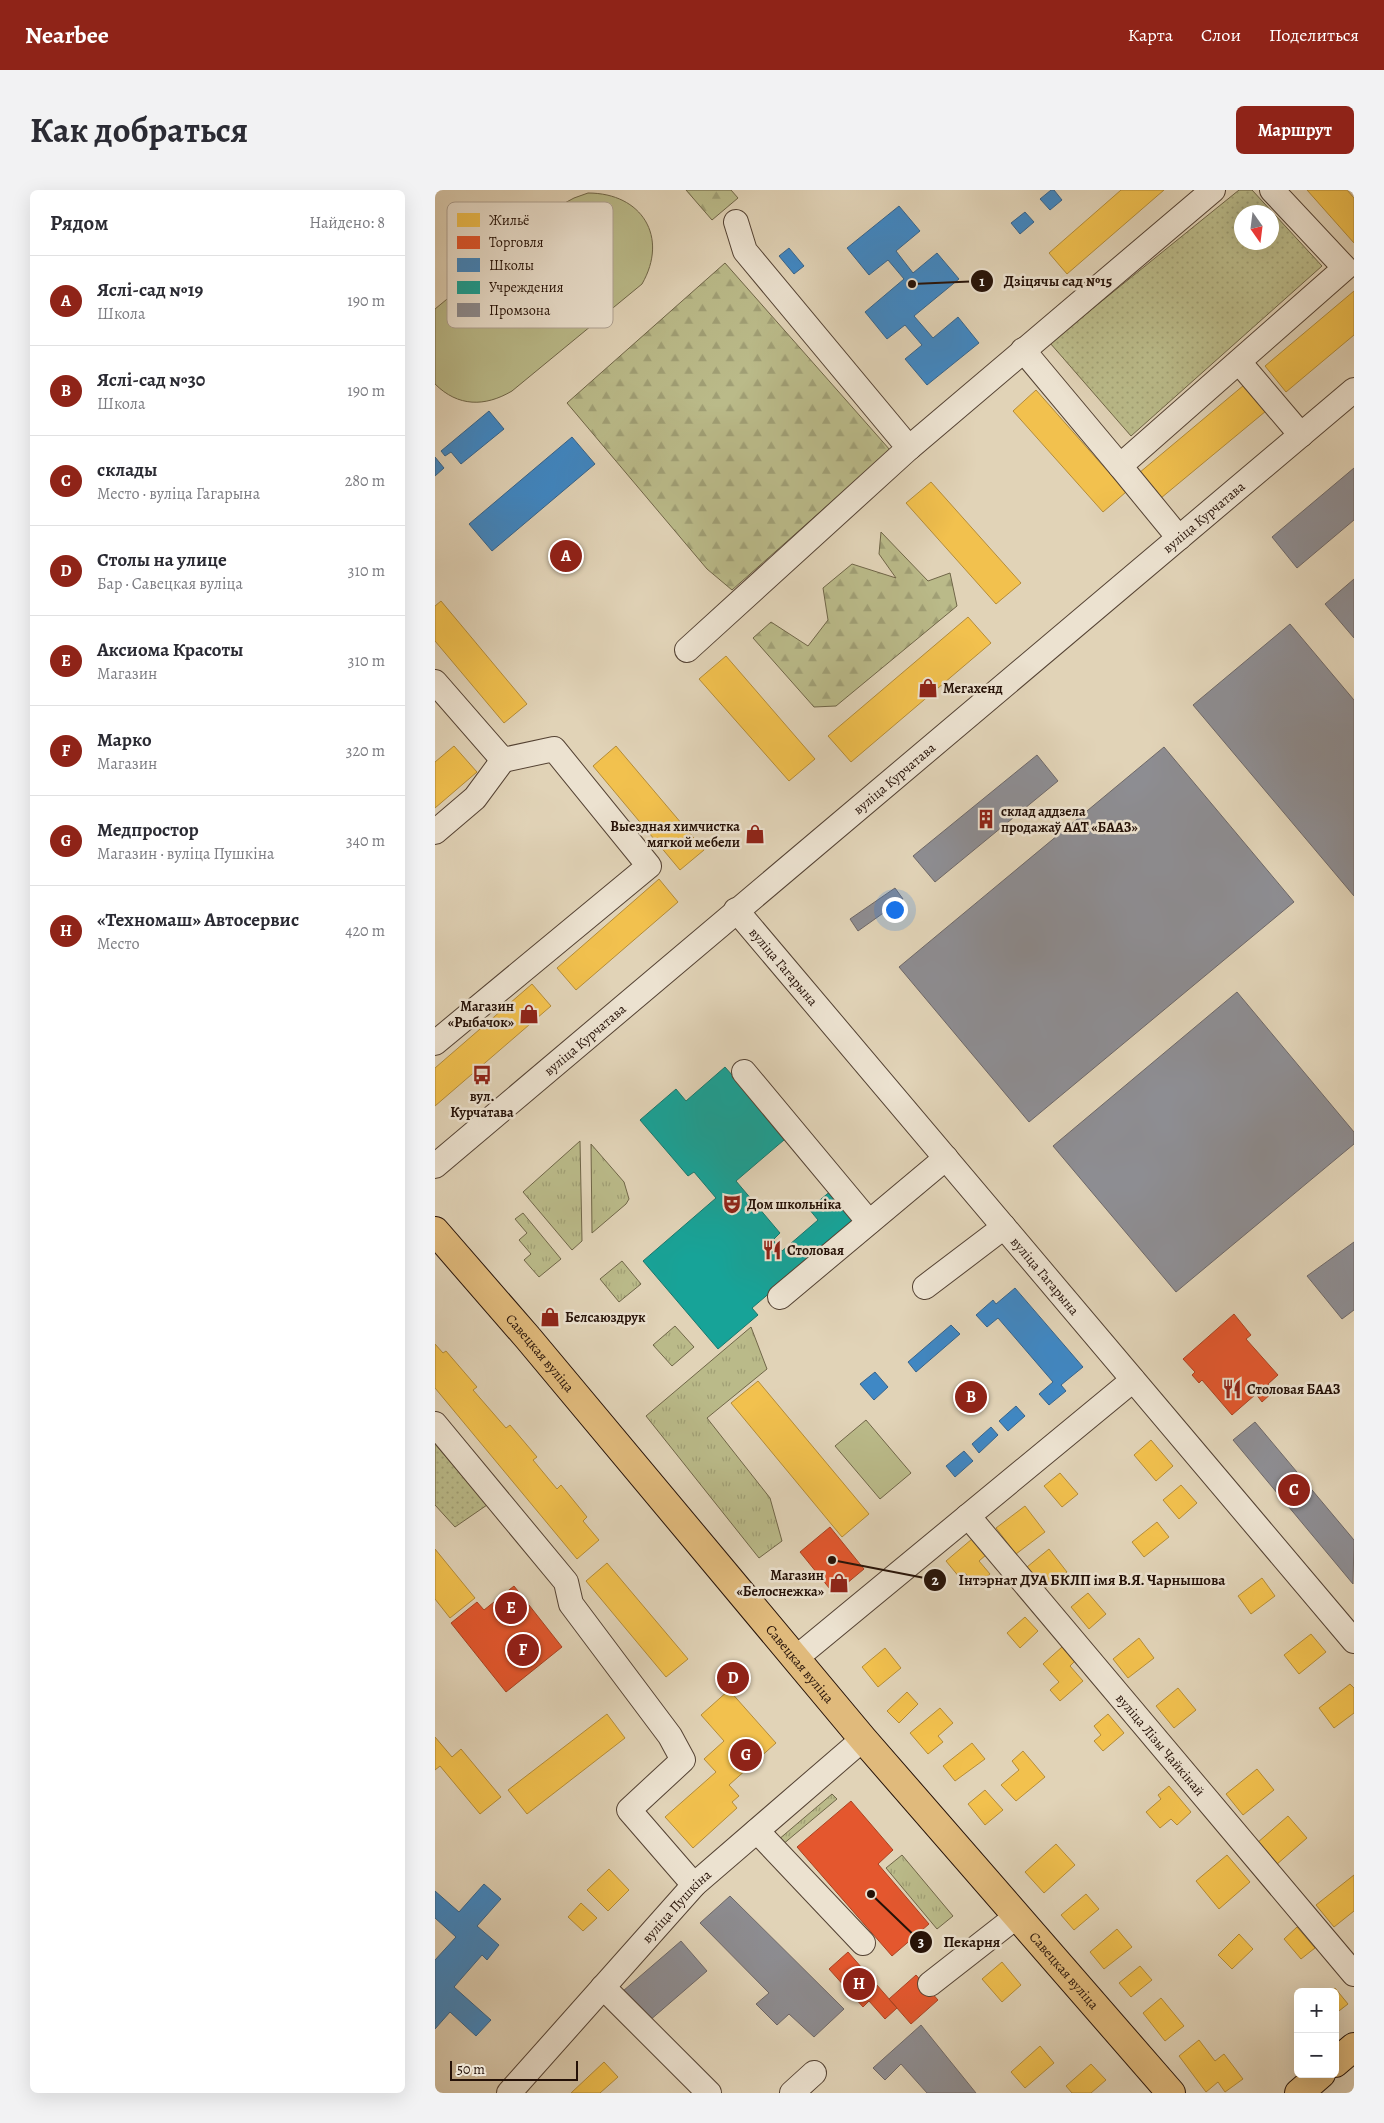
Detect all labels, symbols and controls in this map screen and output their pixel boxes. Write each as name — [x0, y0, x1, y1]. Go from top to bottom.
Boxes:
text: Nearbee — [25, 19, 109, 51]
text: Карта — [1128, 23, 1173, 47]
text: Слои — [1201, 23, 1241, 47]
text: Поделиться — [1269, 23, 1359, 47]
text: Как добраться — [30, 106, 248, 154]
button: Маршрут — [1236, 106, 1354, 154]
legend — [447, 202, 613, 328]
north arrow — [1234, 205, 1279, 250]
text: Рядом — [50, 209, 108, 237]
text: Жильё — [489, 211, 529, 230]
text: Найдено: 8 — [309, 212, 385, 234]
text: Торговля — [489, 233, 544, 252]
text: Школы — [489, 256, 534, 275]
callout: Дзіцячы сад №15 — [969, 266, 1122, 296]
text: 1 — [979, 271, 985, 291]
text: Дзіцячы сад №15 — [1004, 271, 1112, 291]
text: Яслі-сад №19 — [97, 277, 203, 303]
text: Учреждения — [489, 278, 564, 297]
text: A — [61, 290, 71, 312]
text: 190 m — [347, 290, 385, 312]
text: Промзона — [489, 301, 551, 320]
text: Школа — [97, 303, 145, 325]
text: Яслі-сад №30 — [97, 367, 205, 393]
text: B — [61, 380, 71, 402]
text: 190 m — [347, 380, 385, 402]
text: Школа — [97, 393, 145, 415]
text: склады — [97, 457, 157, 483]
text: C — [61, 470, 71, 492]
text: 280 m — [345, 470, 385, 492]
street label: вуліца Курчатава — [1158, 476, 1249, 557]
text: Место · вуліца Гагарына — [97, 483, 260, 505]
pin: A — [550, 537, 582, 575]
text: Столы на улице — [97, 547, 227, 573]
text: D — [60, 560, 72, 582]
text: 310 m — [348, 560, 385, 582]
text: Бар · Савецкая вуліца — [97, 573, 243, 595]
text: Аксиома Красоты — [97, 637, 244, 663]
text: E — [61, 650, 71, 672]
text: 310 m — [348, 650, 385, 672]
text: Магазин — [97, 663, 157, 685]
shop icon: Мегахенд — [917, 677, 939, 699]
place label: Мегахенд — [943, 679, 1003, 698]
text: Марко — [97, 727, 151, 753]
street label: вуліца Курчатава — [849, 738, 940, 818]
text: F — [62, 740, 70, 762]
text: 320 m — [346, 740, 385, 762]
text: Магазин — [97, 753, 157, 775]
place label: склад аддзела продажаў ААТ «БААЗ» — [1001, 802, 1138, 837]
building icon: склад аддзела продажаў ААТ «БААЗ» — [975, 808, 997, 830]
text: Медпростор — [97, 817, 199, 843]
place label: Выездная химчистка мягкой мебели — [610, 817, 740, 852]
shop icon: Выездная химчистка мягкой мебели — [744, 823, 766, 845]
text: G — [61, 830, 71, 852]
text: 340 m — [346, 830, 385, 852]
text: Магазин · вуліца Пушкіна — [97, 843, 274, 865]
your location — [882, 897, 908, 923]
text: «Техномаш» Автосервис — [97, 907, 299, 933]
text: H — [60, 920, 72, 942]
text: 420 m — [345, 920, 385, 942]
street label: вуліца Гагарына — [745, 923, 823, 1010]
text: Место — [97, 933, 140, 955]
place label: Магазин «Рыбачок» — [448, 997, 514, 1032]
street label: вуліца Курчатава — [540, 999, 630, 1080]
shop icon: Магазин «Рыбачок» — [518, 1003, 540, 1025]
bus stop icon: вул. Курчатава — [471, 1064, 493, 1086]
place label: вул. Курчатава — [450, 1087, 514, 1122]
theatre icon: Дом школьніка — [721, 1193, 743, 1215]
place label: Дом школьніка — [747, 1195, 842, 1214]
street label: вуліца Гагарына — [1007, 1233, 1084, 1319]
restaurant icon: Столовая — [761, 1239, 783, 1261]
place label: Столовая — [787, 1241, 844, 1260]
shop icon: Белсаюздрук — [539, 1306, 561, 1328]
place label: Белсаюздрук — [565, 1308, 646, 1327]
street label: Савецкая вуліца — [502, 1310, 579, 1397]
pin: B — [955, 1378, 987, 1416]
restaurant icon: Столовая БААЗ — [1221, 1378, 1243, 1400]
place label: Столовая БААЗ — [1247, 1380, 1341, 1399]
pin: C — [1278, 1471, 1310, 1509]
callout: Інтэрнат ДУА БКЛП імя В.Я. Чарнышова — [923, 1565, 1235, 1595]
place label: Магазин «Белоснежка» — [736, 1566, 824, 1601]
text: 2 — [931, 1570, 939, 1590]
text: Інтэрнат ДУА БКЛП імя В.Я. Чарнышова — [959, 1570, 1226, 1590]
shop icon: Магазин «Белоснежка» — [828, 1572, 850, 1594]
pin: E — [495, 1589, 527, 1627]
street label: Савецкая вуліца — [762, 1620, 839, 1707]
pin: F — [507, 1631, 539, 1669]
pin: D — [717, 1659, 749, 1697]
street label: вуліца Лізы Чайкінай — [1112, 1689, 1209, 1800]
pin: G — [730, 1736, 762, 1774]
street label: вуліца Пушкіна — [637, 1865, 716, 1947]
callout: Пекарня — [909, 1927, 1011, 1957]
street label: Савецкая вуліца — [1025, 1927, 1104, 2014]
text: 3 — [918, 1932, 924, 1952]
text: Пекарня — [944, 1932, 1001, 1952]
pin: H — [843, 1965, 875, 2003]
map controls — [1294, 1988, 1339, 2078]
button: + — [1294, 1988, 1339, 2033]
button: − — [1294, 2033, 1339, 2078]
scale bar — [450, 2058, 577, 2081]
text: 50 m — [457, 2060, 485, 2079]

